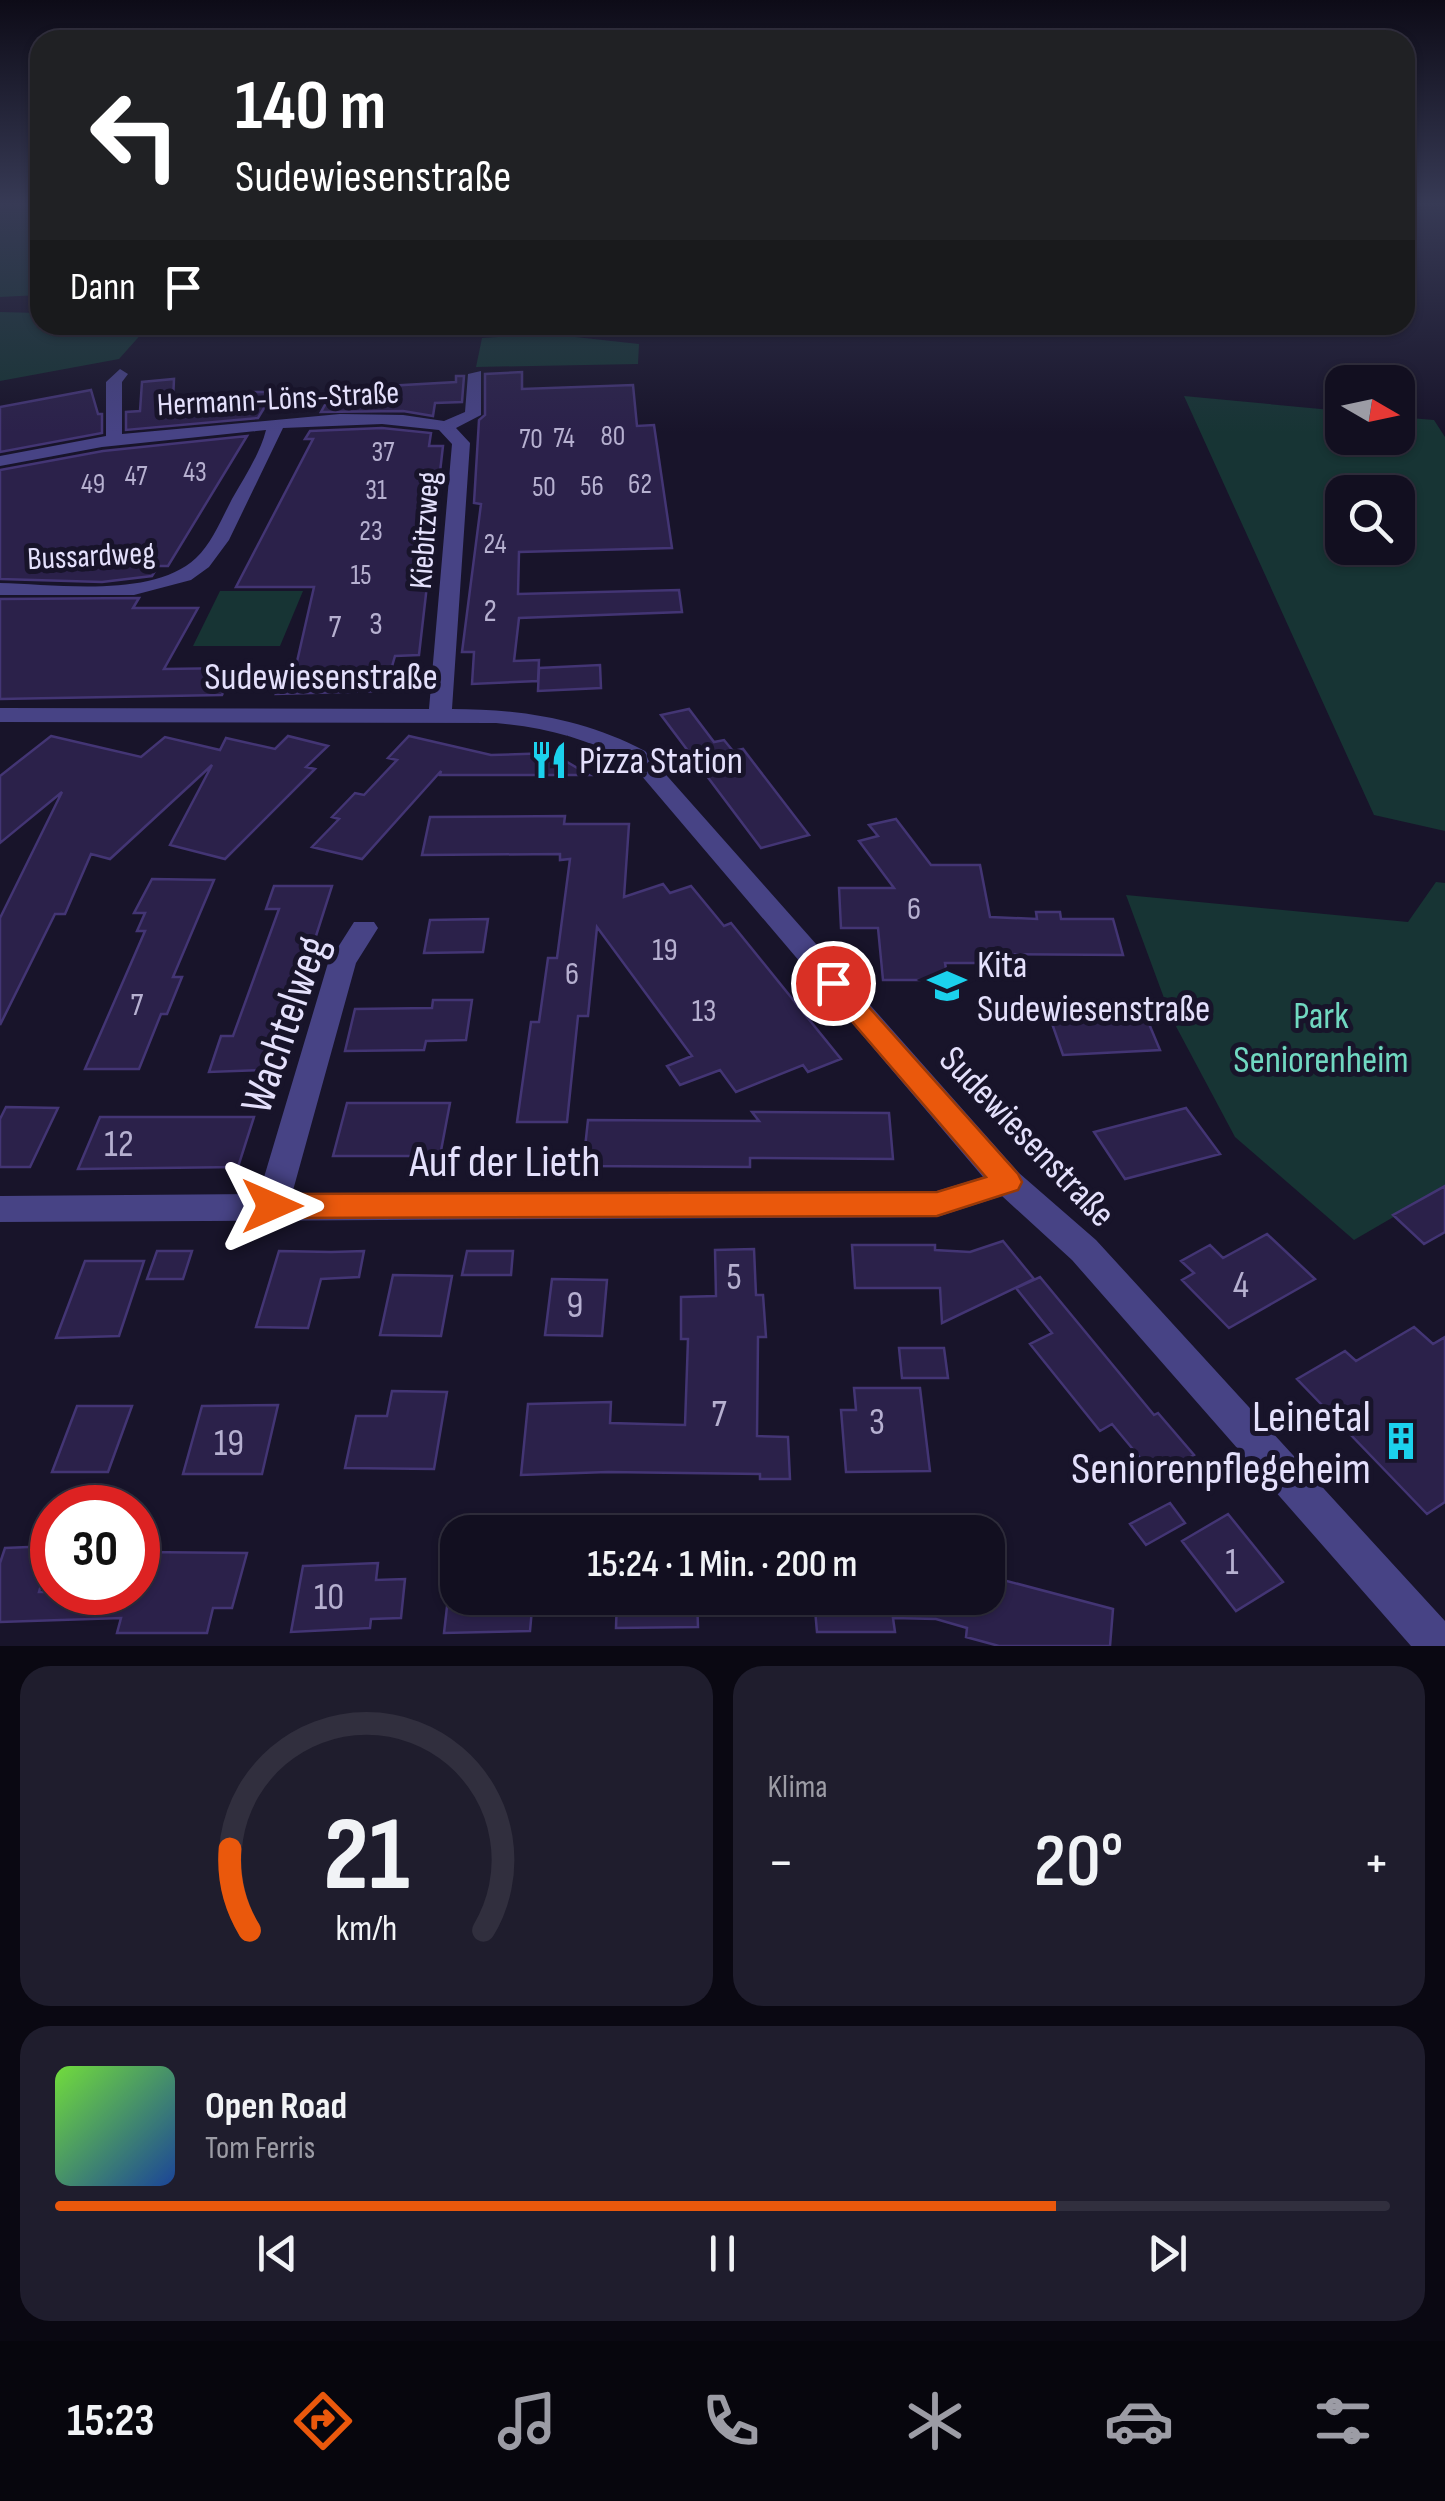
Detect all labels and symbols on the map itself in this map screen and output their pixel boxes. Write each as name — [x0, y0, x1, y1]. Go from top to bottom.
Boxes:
north arrow — [1325, 365, 1415, 455]
street label: Hermann-Löns-Straße — [156, 374, 400, 425]
house number: 80 — [601, 420, 625, 453]
house number: 74 — [553, 422, 575, 455]
house number: 70 — [519, 423, 543, 456]
house number: 37 — [372, 436, 394, 469]
house number: 43 — [183, 456, 207, 489]
house number: 47 — [125, 460, 147, 493]
house number: 49 — [81, 468, 105, 501]
house number: 62 — [628, 468, 652, 501]
street label: Kiebitzweg — [402, 470, 449, 590]
house number: 56 — [580, 470, 604, 503]
house number: 50 — [532, 471, 556, 504]
house number: 31 — [365, 474, 387, 507]
house number: 23 — [359, 515, 383, 548]
house number: 24 — [483, 528, 507, 561]
street label: Bussardweg — [26, 534, 156, 579]
house number: 15 — [350, 559, 372, 592]
house number: 2 — [483, 592, 497, 631]
house number: 3 — [369, 605, 383, 644]
house number: 7 — [329, 608, 342, 647]
street label: Sudewiesenstraße — [204, 655, 438, 700]
restaurant icon: Pizza Station — [528, 739, 570, 781]
place label: Pizza Station — [579, 739, 743, 784]
house number: 6 — [907, 890, 921, 929]
street label: Wachtelweg — [229, 929, 341, 1121]
house number: 19 — [652, 931, 678, 970]
pin — [791, 941, 876, 1026]
place label: Kita Sudewiesenstraße — [977, 943, 1210, 1032]
house number: 6 — [565, 955, 579, 994]
school or university icon: Kita Sudewiesenstraße — [926, 965, 968, 1007]
house number: 7 — [131, 986, 144, 1025]
house number: 13 — [692, 992, 716, 1031]
park label: Park Seniorenheim — [1233, 994, 1409, 1083]
street label: Sudewiesenstraße — [930, 1037, 1124, 1237]
house number: 12 — [104, 1122, 134, 1167]
street label: Auf der Lieth — [408, 1135, 601, 1190]
position arrow — [220, 1154, 324, 1258]
house number: 5 — [726, 1255, 742, 1300]
house number: 4 — [1233, 1263, 1249, 1308]
house number: 9 — [567, 1283, 583, 1328]
place label: Leinetal Seniorenpflegeheim — [1071, 1390, 1371, 1497]
house number: 7 — [711, 1392, 727, 1437]
house number: 3 — [869, 1400, 885, 1445]
building icon: Leinetal Seniorenpflegeheim — [1380, 1420, 1422, 1462]
house number: 19 — [214, 1421, 244, 1466]
speed limit sign: 30 — [30, 1485, 160, 1615]
house number: 1 — [1225, 1540, 1239, 1585]
house number: 10 — [314, 1575, 344, 1620]

